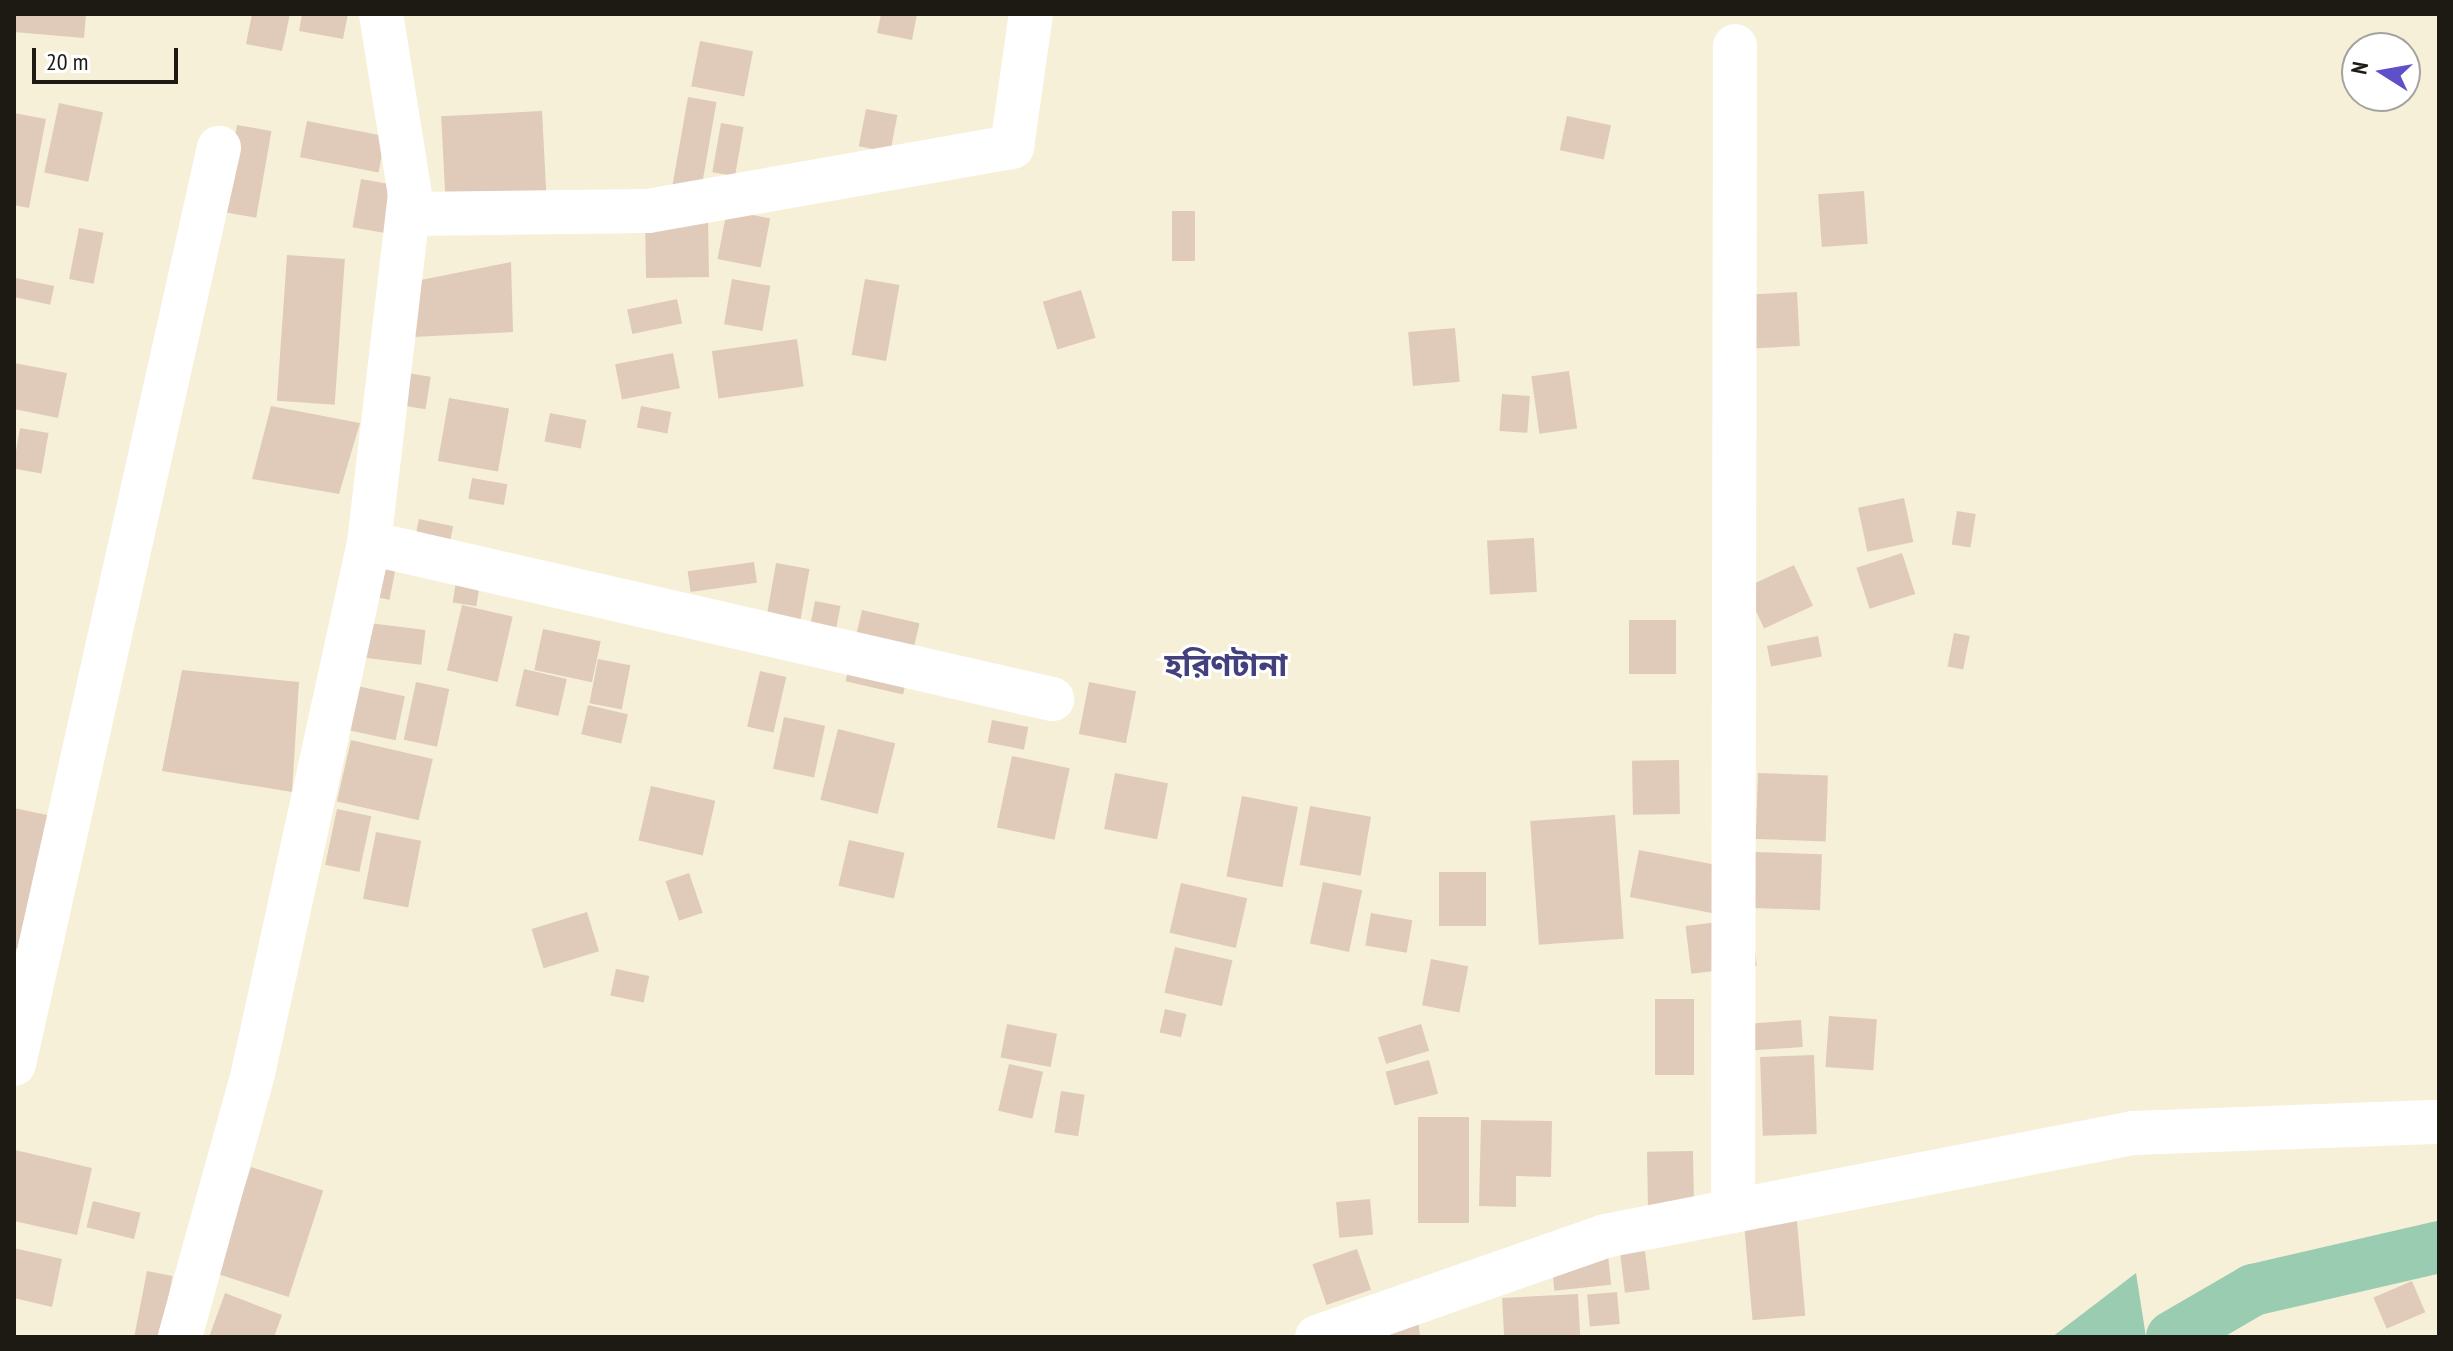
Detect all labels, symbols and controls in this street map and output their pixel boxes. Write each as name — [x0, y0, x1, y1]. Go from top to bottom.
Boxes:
scale bar — [36, 32, 182, 82]
north arrow — [2341, 32, 2421, 112]
text: 20 m — [46, 46, 88, 77]
text: N — [2345, 59, 2374, 76]
district label: হরিণটানা — [1165, 645, 1287, 683]

